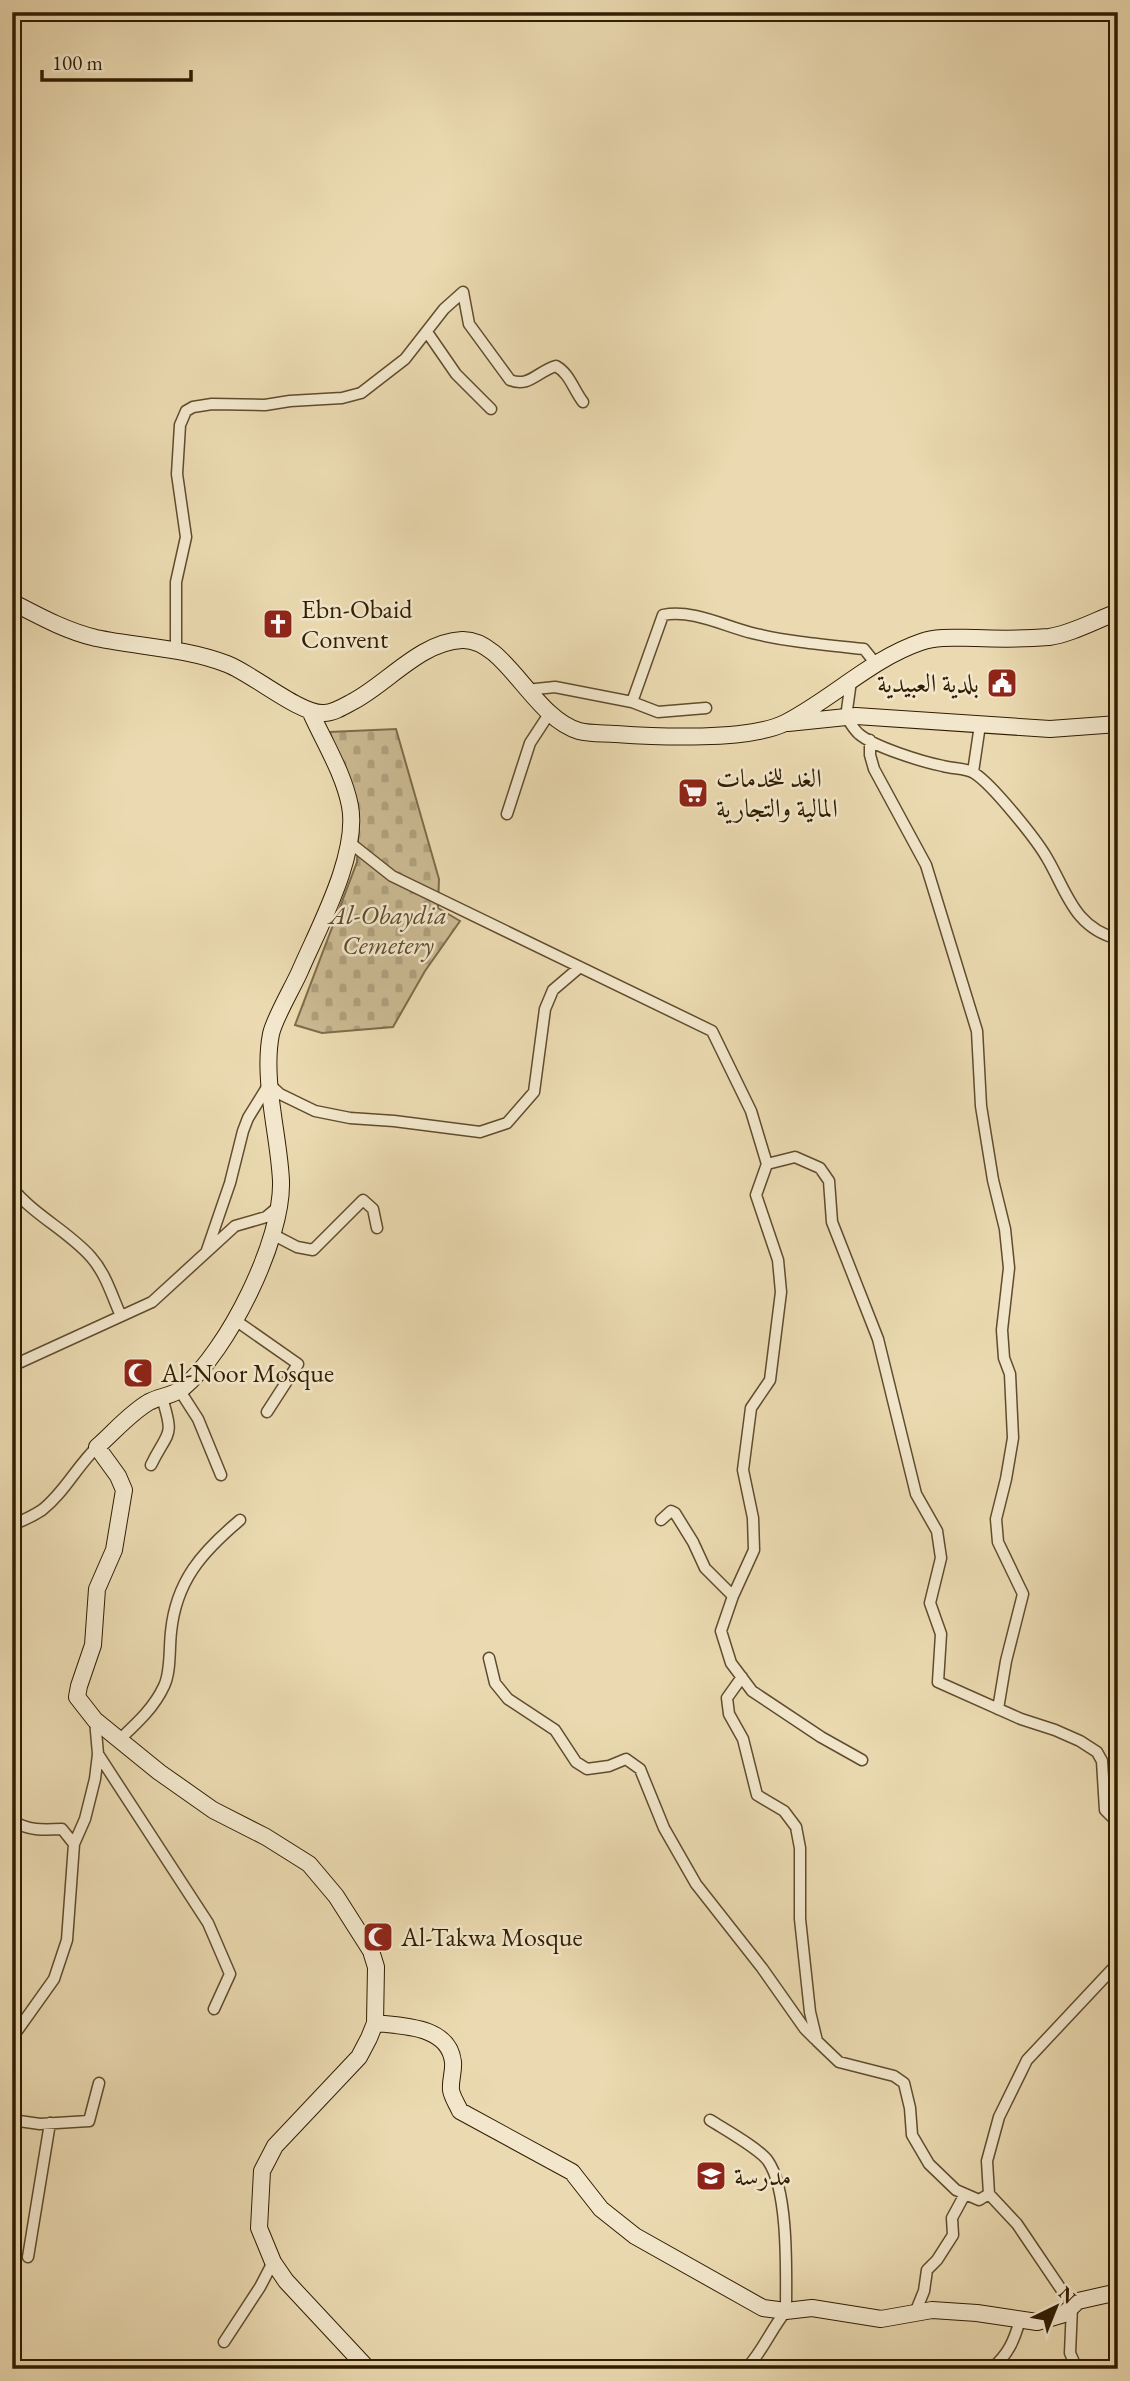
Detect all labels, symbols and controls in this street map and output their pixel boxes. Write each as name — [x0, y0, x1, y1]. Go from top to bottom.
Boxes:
scale bar — [42, 38, 191, 82]
text: 100 m — [52, 49, 103, 76]
place label: Ebn-Obaid Convent — [301, 592, 413, 656]
church icon: Ebn-Obaid Convent — [261, 607, 295, 641]
place label: بلدية العبيدية — [877, 666, 979, 700]
public building icon: بلدية العبيدية — [985, 666, 1019, 700]
place label: الغد للخدمات المالية والتجارية — [716, 761, 838, 825]
supermarket icon: الغد للخدمات المالية والتجارية — [676, 776, 710, 810]
park label: Al-Obaydia Cemetery — [327, 898, 447, 962]
mosque icon: Al-Noor Mosque — [121, 1356, 155, 1390]
place label: Al-Noor Mosque — [160, 1356, 334, 1390]
mosque icon: Al-Takwa Mosque — [361, 1920, 395, 1954]
place label: Al-Takwa Mosque — [400, 1920, 583, 1954]
school or university icon: مدرسة — [694, 2159, 728, 2193]
place label: مدرسة — [734, 2159, 791, 2193]
north arrow — [1021, 2272, 1092, 2342]
text: N — [1053, 2281, 1082, 2310]

